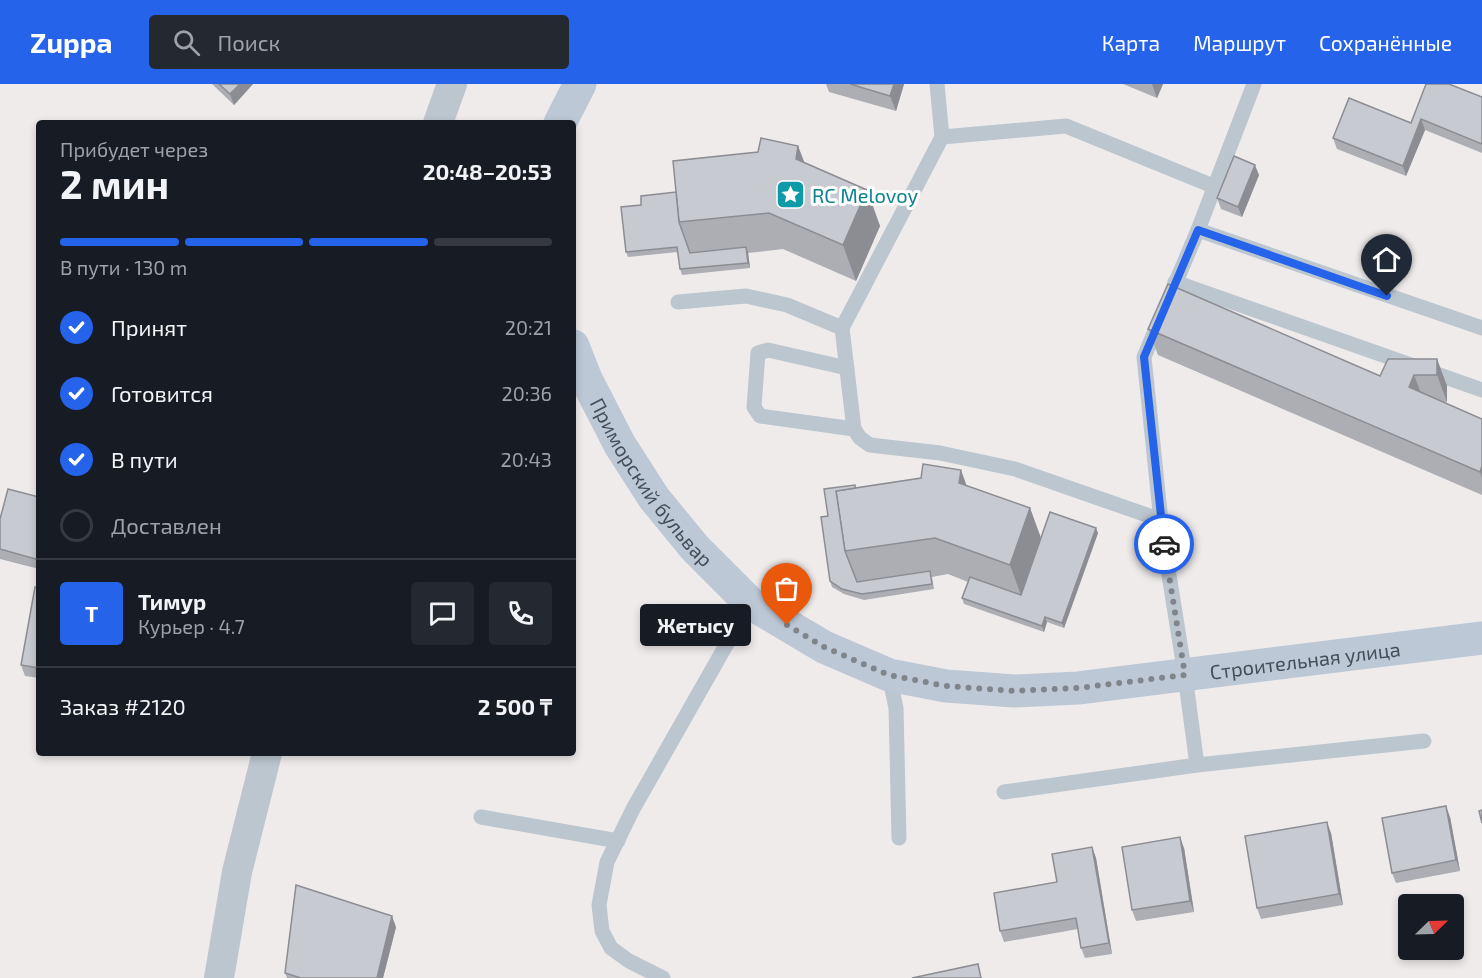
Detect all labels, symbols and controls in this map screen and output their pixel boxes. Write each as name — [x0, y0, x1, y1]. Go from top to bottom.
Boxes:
search box — [149, 15, 569, 69]
text: Zuppa — [30, 25, 113, 59]
icon: search — [170, 26, 203, 59]
text: Поиск — [218, 29, 280, 55]
text: Карта — [1102, 30, 1160, 55]
text: Маршрут — [1193, 30, 1286, 55]
text: Сохранённые — [1319, 30, 1452, 55]
text: Прибудет через — [60, 137, 208, 161]
text: 20:48–20:53 — [423, 158, 552, 184]
text: 2 мин — [60, 160, 169, 207]
place icon: RC Melovoy — [775, 179, 807, 211]
place label: RC Melovoy — [812, 183, 918, 207]
pin — [1361, 234, 1412, 296]
icon: home — [1370, 243, 1403, 276]
text: В пути · 130 m — [60, 255, 187, 279]
icon: check — [60, 311, 93, 344]
text: Принят — [111, 314, 187, 340]
text: 20:21 — [505, 315, 552, 339]
icon: check — [60, 377, 93, 410]
text: Готовится — [111, 380, 213, 406]
text: 20:36 — [501, 381, 552, 405]
street label: Приморский бульвар — [586, 394, 718, 571]
icon: check — [60, 443, 93, 476]
text: В пути — [111, 446, 178, 472]
text: 20:43 — [501, 447, 552, 471]
text: Доставлен — [111, 512, 222, 538]
courier — [1134, 514, 1194, 574]
icon: car — [1148, 528, 1181, 561]
pin — [761, 563, 812, 625]
icon: bag — [770, 572, 803, 605]
button: chat — [411, 582, 474, 645]
button: phone — [489, 582, 552, 645]
text: Тимур — [138, 588, 206, 614]
text: Т — [85, 600, 98, 626]
callout: Жетысу — [640, 604, 751, 646]
text: Жетысу — [657, 613, 734, 637]
text: Курьер · 4.7 — [138, 614, 245, 638]
street label: Строительная улица — [1208, 636, 1402, 684]
text: Заказ #2120 — [60, 693, 186, 719]
text: 2 500 ₸ — [478, 693, 552, 719]
north arrow — [1398, 894, 1464, 960]
map controls — [1398, 894, 1464, 960]

